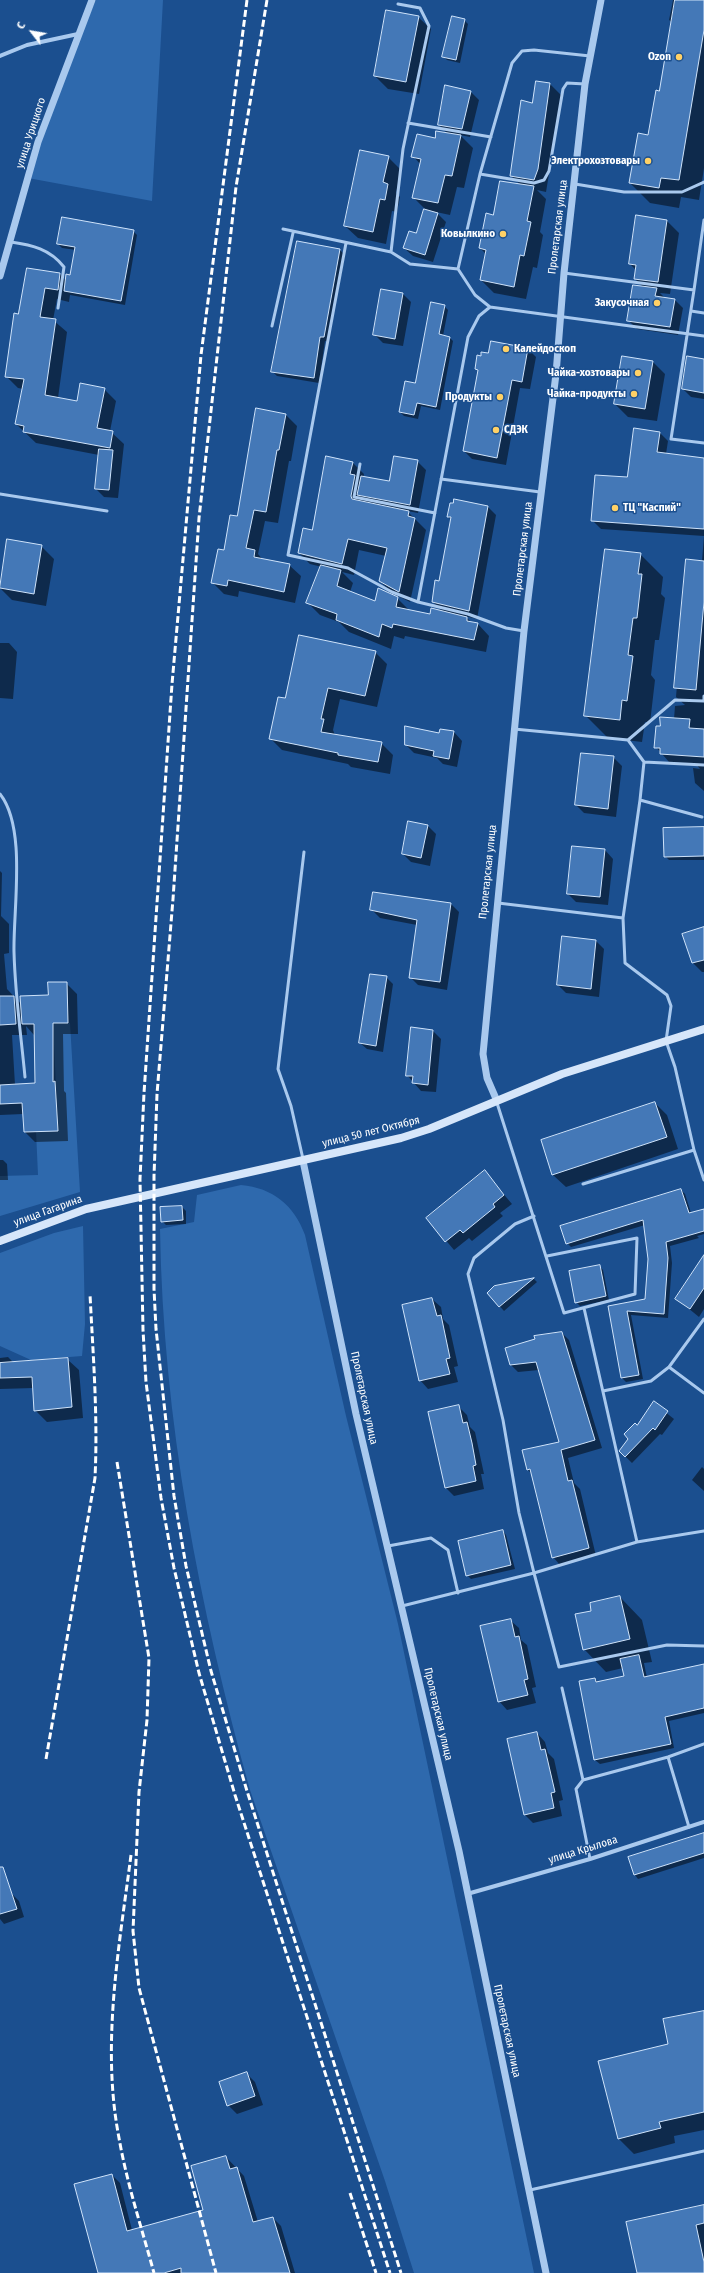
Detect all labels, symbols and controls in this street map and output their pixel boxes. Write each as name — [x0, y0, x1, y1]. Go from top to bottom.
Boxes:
north arrow — [12, 12, 52, 52]
text: С — [14, 20, 28, 31]
place label: Ozon — [648, 50, 671, 64]
marker: Ozon — [674, 52, 684, 62]
street label: улица Урицкого — [13, 96, 49, 170]
place label: Электрохозтовары — [551, 154, 640, 168]
marker: Электрохозтовары — [643, 156, 653, 166]
street label: Пролетарская улица — [546, 179, 570, 275]
place label: Ковылкино — [441, 227, 495, 241]
marker: Ковылкино — [498, 229, 508, 239]
place label: Закусочная — [595, 296, 649, 310]
marker: Закусочная — [652, 298, 662, 308]
place label: Калейдоскоп — [514, 342, 576, 356]
marker: Калейдоскоп — [501, 344, 511, 354]
place label: Чайка-хозтовары — [548, 366, 630, 380]
marker: Чайка-хозтовары — [633, 368, 643, 378]
place label: Чайка-продукты — [547, 387, 626, 401]
marker: Чайка-продукты — [629, 389, 639, 399]
place label: Продукты — [445, 390, 492, 404]
marker: Продукты — [495, 392, 505, 402]
place label: СДЭК — [504, 423, 528, 437]
marker: СДЭК — [491, 425, 501, 435]
street label: Пролетарская улица — [511, 501, 535, 597]
place label: ТЦ "Каспий" — [623, 501, 681, 515]
marker: ТЦ "Каспий" — [610, 503, 620, 513]
street label: Пролетарская улица — [476, 824, 500, 920]
street label: улица 50 лет Октября — [321, 1113, 421, 1151]
street label: улица Гагарина — [12, 1193, 84, 1229]
street label: Пролетарская улица — [348, 1350, 380, 1446]
street label: Пролетарская улица — [421, 1666, 455, 1762]
street label: улица Крылова — [547, 1833, 619, 1867]
street label: Пролетарская улица — [491, 1983, 523, 2079]

